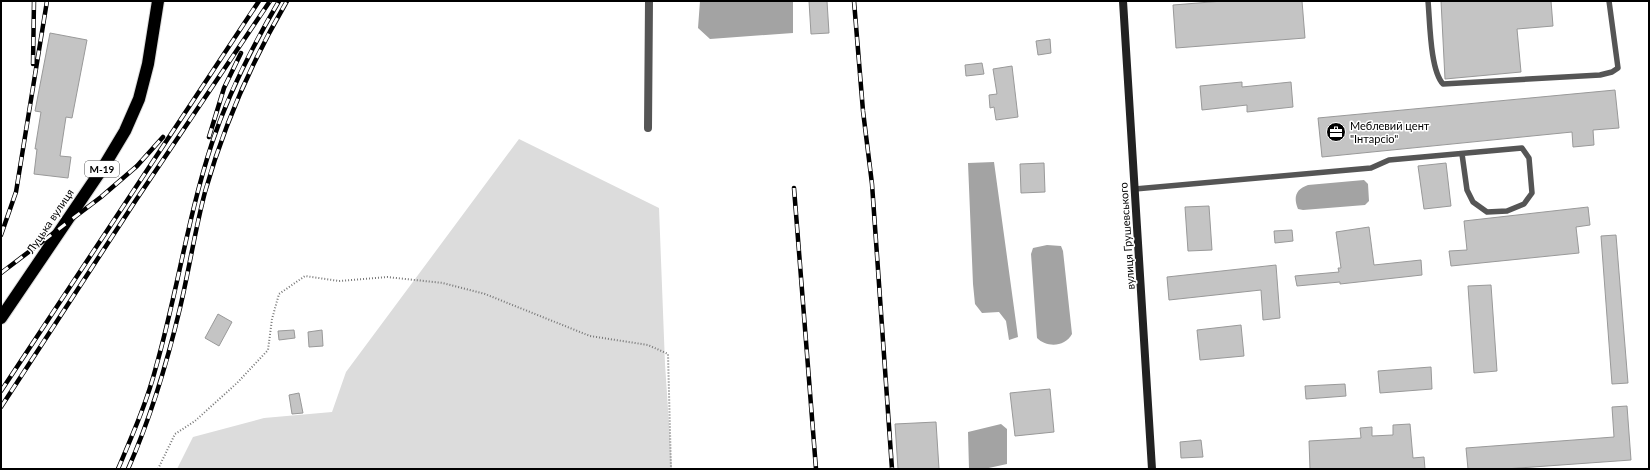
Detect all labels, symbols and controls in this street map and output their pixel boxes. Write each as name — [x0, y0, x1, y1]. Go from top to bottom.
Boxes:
place label: Меблевий цент "Інтарсіо" — [1350, 119, 1430, 145]
office icon: Меблевий цент "Інтарсіо" — [1325, 121, 1347, 143]
road number: М-19 — [85, 161, 119, 177]
street label: вулиця Грушевського — [1116, 182, 1137, 290]
street label: Луцька вулиця — [23, 186, 76, 256]

